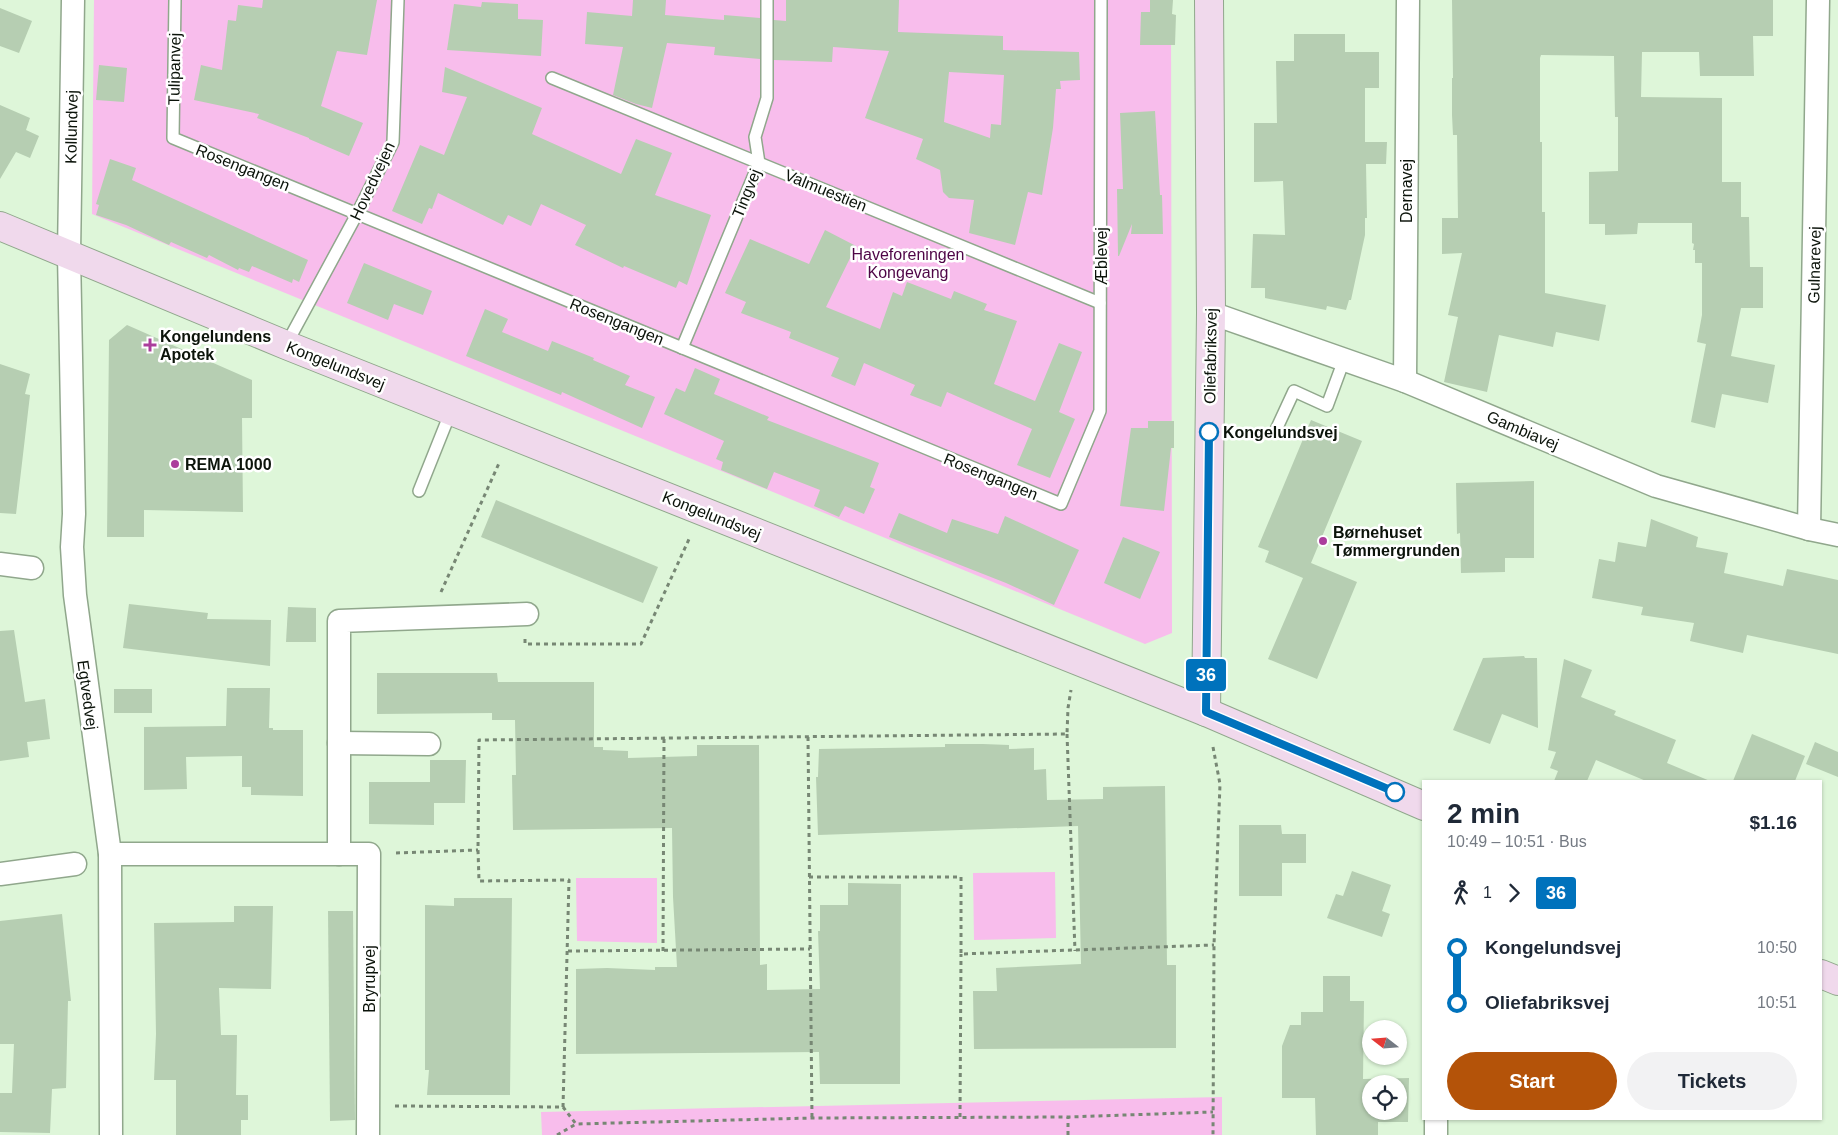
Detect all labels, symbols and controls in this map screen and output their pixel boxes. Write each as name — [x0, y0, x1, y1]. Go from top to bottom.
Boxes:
street label: Tulipanvej — [165, 33, 184, 105]
street label: Kollundvej — [62, 90, 81, 164]
street label: Hovedvejen — [347, 139, 398, 223]
street label: Rosengangen — [193, 141, 292, 194]
street label: Dernavej — [1398, 159, 1415, 223]
street label: Tingvej — [729, 166, 764, 220]
street label: Valmuestien — [782, 166, 869, 215]
street label: Gulnarevej — [1805, 226, 1824, 304]
street label: Æblevej — [1093, 227, 1110, 285]
park label: Haveforeningen Kongevang — [852, 246, 964, 281]
street label: Rosengangen — [567, 295, 666, 348]
street label: Oliefabriksvej — [1201, 308, 1220, 404]
place label: Kongelundens Apotek — [160, 328, 271, 363]
street label: Kongelundsvej — [284, 338, 388, 393]
marker: Kongelundens Apotek — [144, 339, 156, 351]
street label: Gambiavej — [1484, 408, 1561, 453]
marker: Kongelundsvej — [1199, 422, 1219, 442]
place label: Kongelundsvej — [1223, 424, 1338, 441]
street label: Rosengangen — [941, 450, 1040, 503]
place label: REMA 1000 — [185, 456, 272, 473]
marker: REMA 1000 — [169, 458, 181, 470]
street label: Kongelundsvej — [660, 488, 764, 543]
place label: Børnehuset Tømmergrunden — [1333, 524, 1460, 559]
marker: Børnehuset Tømmergrunden — [1317, 535, 1329, 547]
street label: Egtvedvej — [74, 659, 101, 731]
line badge: 36 — [1184, 659, 1228, 691]
text: 36 — [1196, 665, 1216, 685]
unlabelled marker — [1385, 782, 1405, 802]
text: 2 min — [1447, 798, 1520, 829]
text: $1.16 — [1749, 812, 1797, 833]
text: 10:49 – 10:51 · Bus — [1447, 833, 1587, 850]
icon: walk — [1447, 879, 1475, 907]
icon: forward — [1500, 879, 1528, 907]
text: 36 — [1546, 883, 1566, 903]
text: 1 — [1483, 884, 1492, 901]
text: Kongelundsvej — [1485, 937, 1621, 958]
text: 10:50 — [1757, 939, 1797, 956]
street label: Bryrupvej — [361, 945, 378, 1013]
text: Oliefabriksvej — [1485, 992, 1610, 1013]
text: 10:51 — [1757, 994, 1797, 1011]
north arrow — [1362, 1020, 1408, 1065]
map controls — [1362, 1020, 1407, 1120]
button: Start — [1447, 1052, 1617, 1110]
button: Tickets — [1627, 1052, 1797, 1110]
button: locate — [1362, 1075, 1407, 1120]

